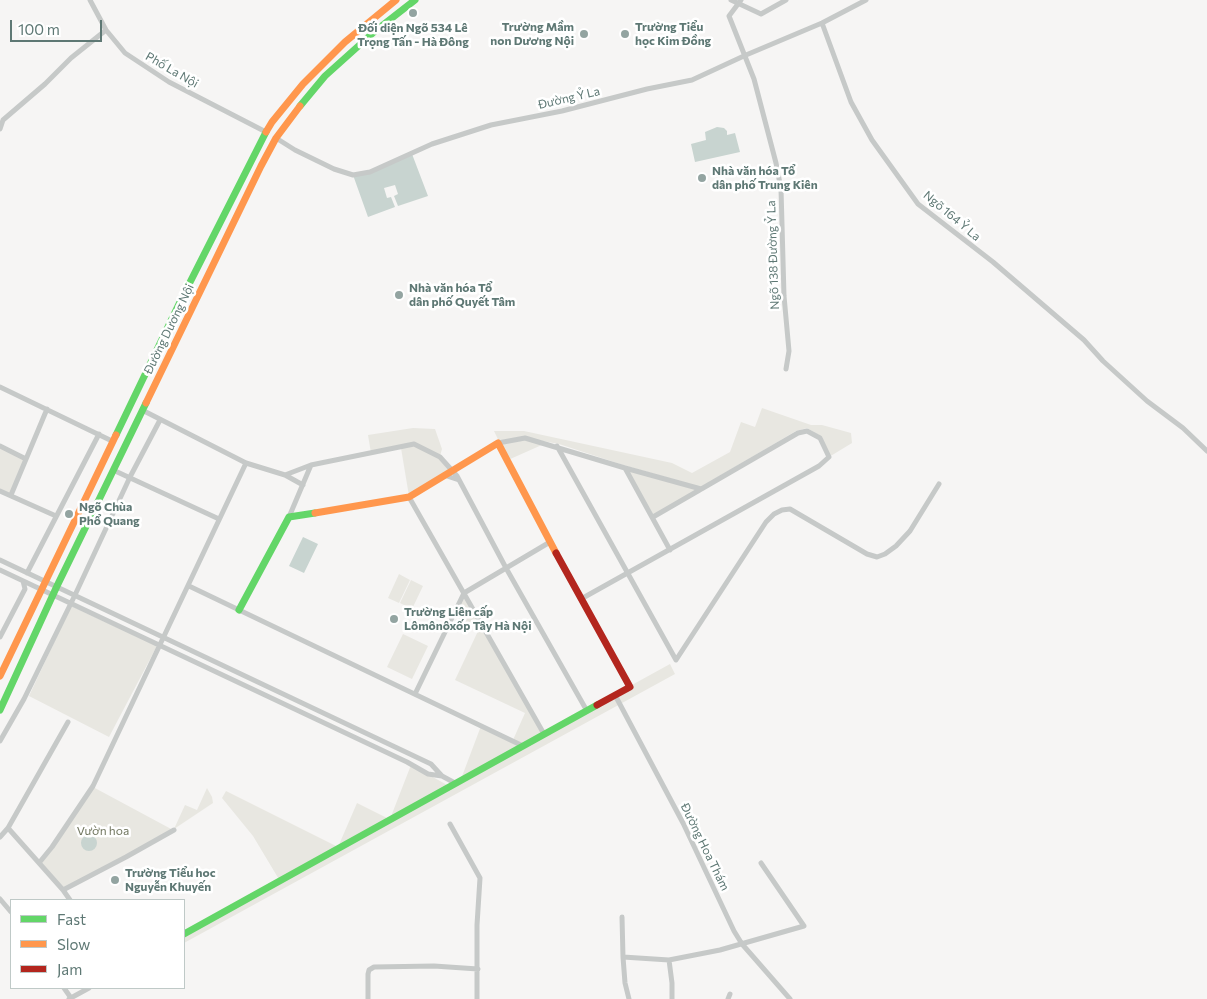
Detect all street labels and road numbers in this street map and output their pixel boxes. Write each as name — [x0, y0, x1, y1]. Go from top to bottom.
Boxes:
street label: Phố La Nội — [143, 49, 201, 91]
street label: Đường Ỷ La — [537, 84, 601, 112]
street label: Ngõ 164 Ỷ La — [921, 188, 983, 244]
street label: Ngõ 138 Đường Ỷ La — [764, 200, 782, 310]
street label: Đường Dương Nội — [141, 281, 197, 377]
street label: Đường Hoa Thám — [678, 801, 732, 893]

